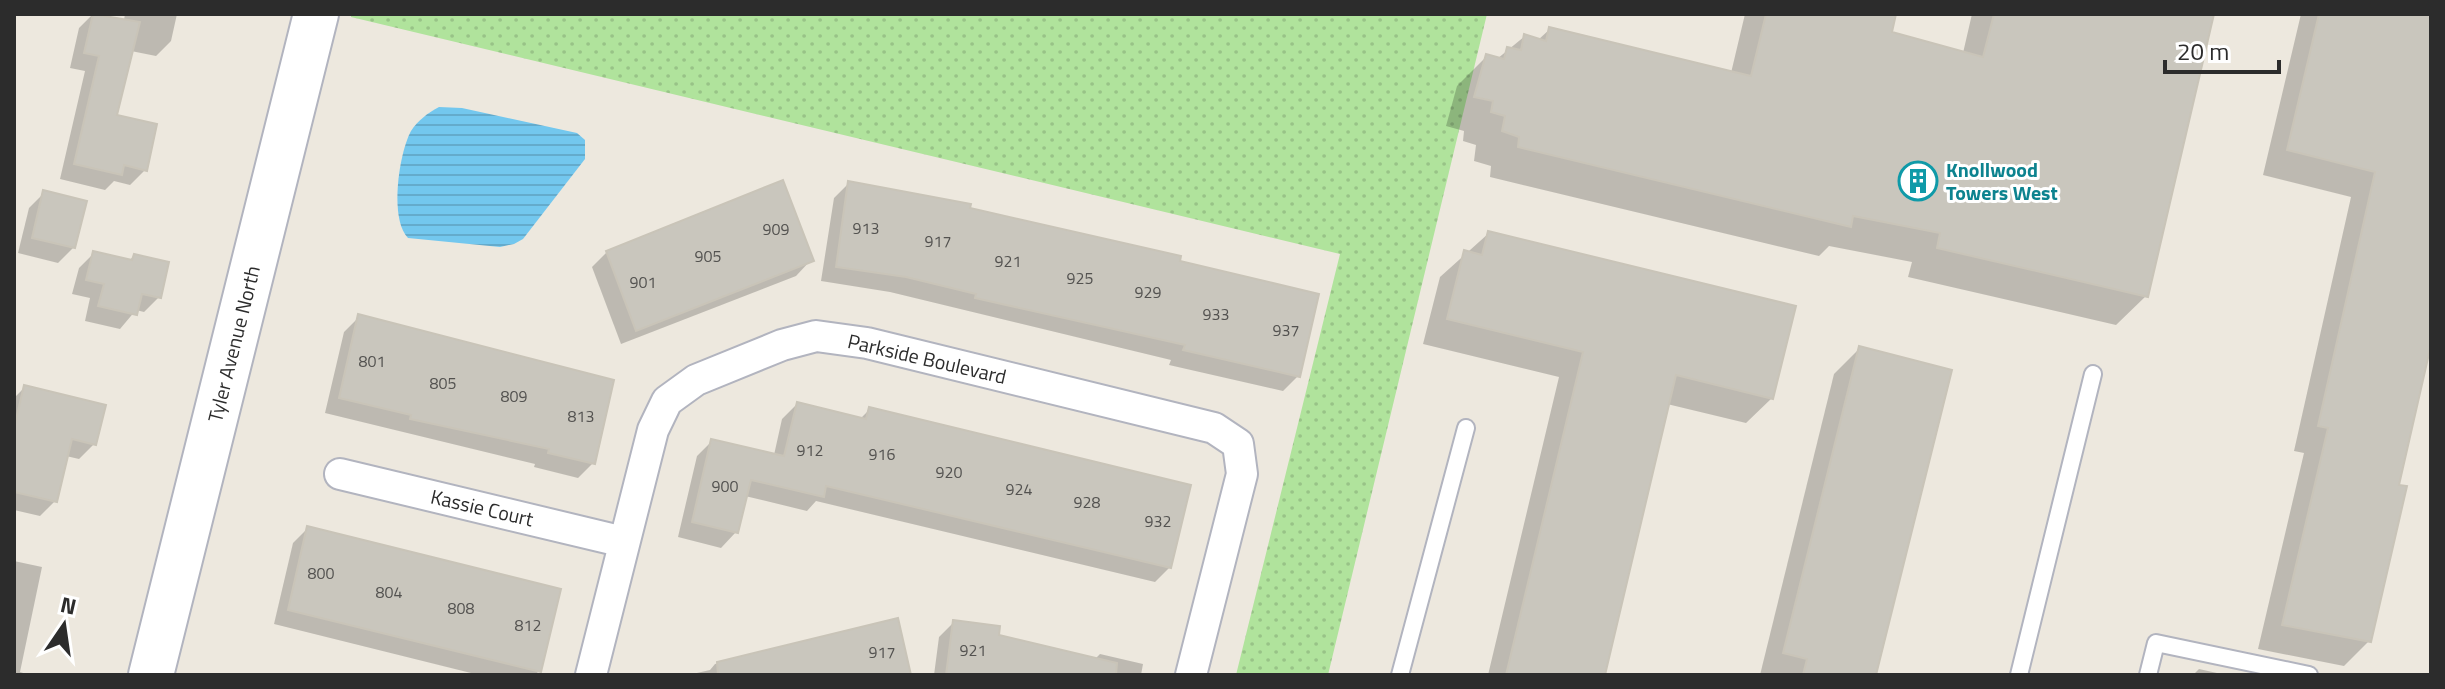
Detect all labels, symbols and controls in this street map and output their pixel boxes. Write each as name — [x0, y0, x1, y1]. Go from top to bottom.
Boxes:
scale bar — [2165, 24, 2279, 74]
text: 20 m — [2177, 33, 2229, 69]
place label: Knollwood Towers West — [1946, 154, 2058, 208]
building icon: Knollwood Towers West — [1897, 160, 1939, 202]
house number: 913 — [853, 216, 879, 240]
house number: 909 — [763, 217, 789, 241]
house number: 917 — [925, 229, 951, 253]
house number: 905 — [695, 244, 721, 268]
house number: 921 — [995, 249, 1021, 273]
street label: Tyler Avenue North — [199, 262, 268, 425]
house number: 925 — [1067, 266, 1093, 290]
house number: 901 — [630, 270, 656, 294]
house number: 929 — [1135, 280, 1161, 304]
house number: 933 — [1203, 302, 1229, 326]
house number: 937 — [1273, 318, 1299, 342]
street label: Parkside Boulevard — [845, 325, 1009, 392]
house number: 801 — [359, 349, 385, 373]
house number: 805 — [430, 371, 456, 395]
house number: 809 — [501, 384, 527, 408]
house number: 813 — [568, 404, 594, 428]
house number: 912 — [797, 438, 823, 462]
house number: 916 — [869, 442, 895, 466]
house number: 920 — [936, 460, 962, 484]
house number: 900 — [712, 474, 738, 498]
house number: 924 — [1006, 477, 1032, 501]
street label: Kassie Court — [428, 481, 537, 534]
house number: 928 — [1074, 490, 1100, 514]
house number: 932 — [1145, 509, 1171, 533]
house number: 800 — [308, 561, 334, 585]
house number: 804 — [376, 580, 402, 604]
north arrow — [24, 585, 104, 665]
text: N — [57, 587, 80, 624]
house number: 808 — [448, 596, 474, 620]
house number: 812 — [515, 613, 541, 637]
house number: 921 — [960, 638, 986, 662]
house number: 917 — [869, 640, 895, 664]

